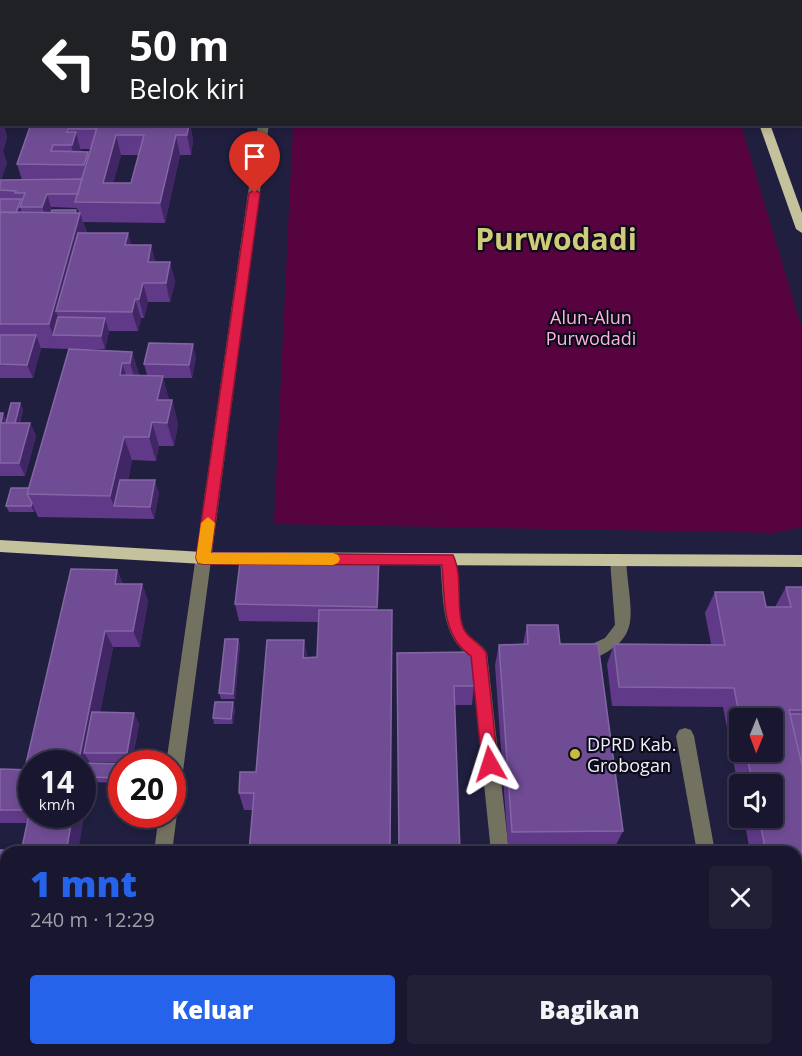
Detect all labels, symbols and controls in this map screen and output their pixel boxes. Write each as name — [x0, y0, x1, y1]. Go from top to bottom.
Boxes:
text: 50 m — [129, 16, 229, 73]
icon: left — [30, 24, 108, 102]
text: Belok kiri — [129, 70, 245, 107]
pin — [229, 131, 280, 193]
icon: arrive — [238, 140, 271, 173]
district label: Purwodadi — [475, 218, 637, 259]
park label: Alun-Alun Purwodadi — [546, 305, 636, 350]
north arrow — [729, 708, 783, 762]
map controls — [729, 708, 783, 828]
position arrow — [458, 732, 522, 796]
place label: DPRD Kab. Grobogan — [587, 732, 677, 777]
marker: DPRD Kab. Grobogan — [568, 747, 582, 761]
speed limit sign: 20 — [108, 750, 186, 828]
text: 14 — [40, 761, 74, 802]
button: sound — [729, 774, 783, 828]
text: km/h — [39, 794, 75, 814]
text: 1 mnt — [30, 859, 137, 908]
button: close — [709, 866, 772, 929]
text: 240 m · 12:29 — [30, 906, 155, 933]
button: Keluar — [30, 975, 395, 1044]
button: Bagikan — [407, 975, 772, 1044]

